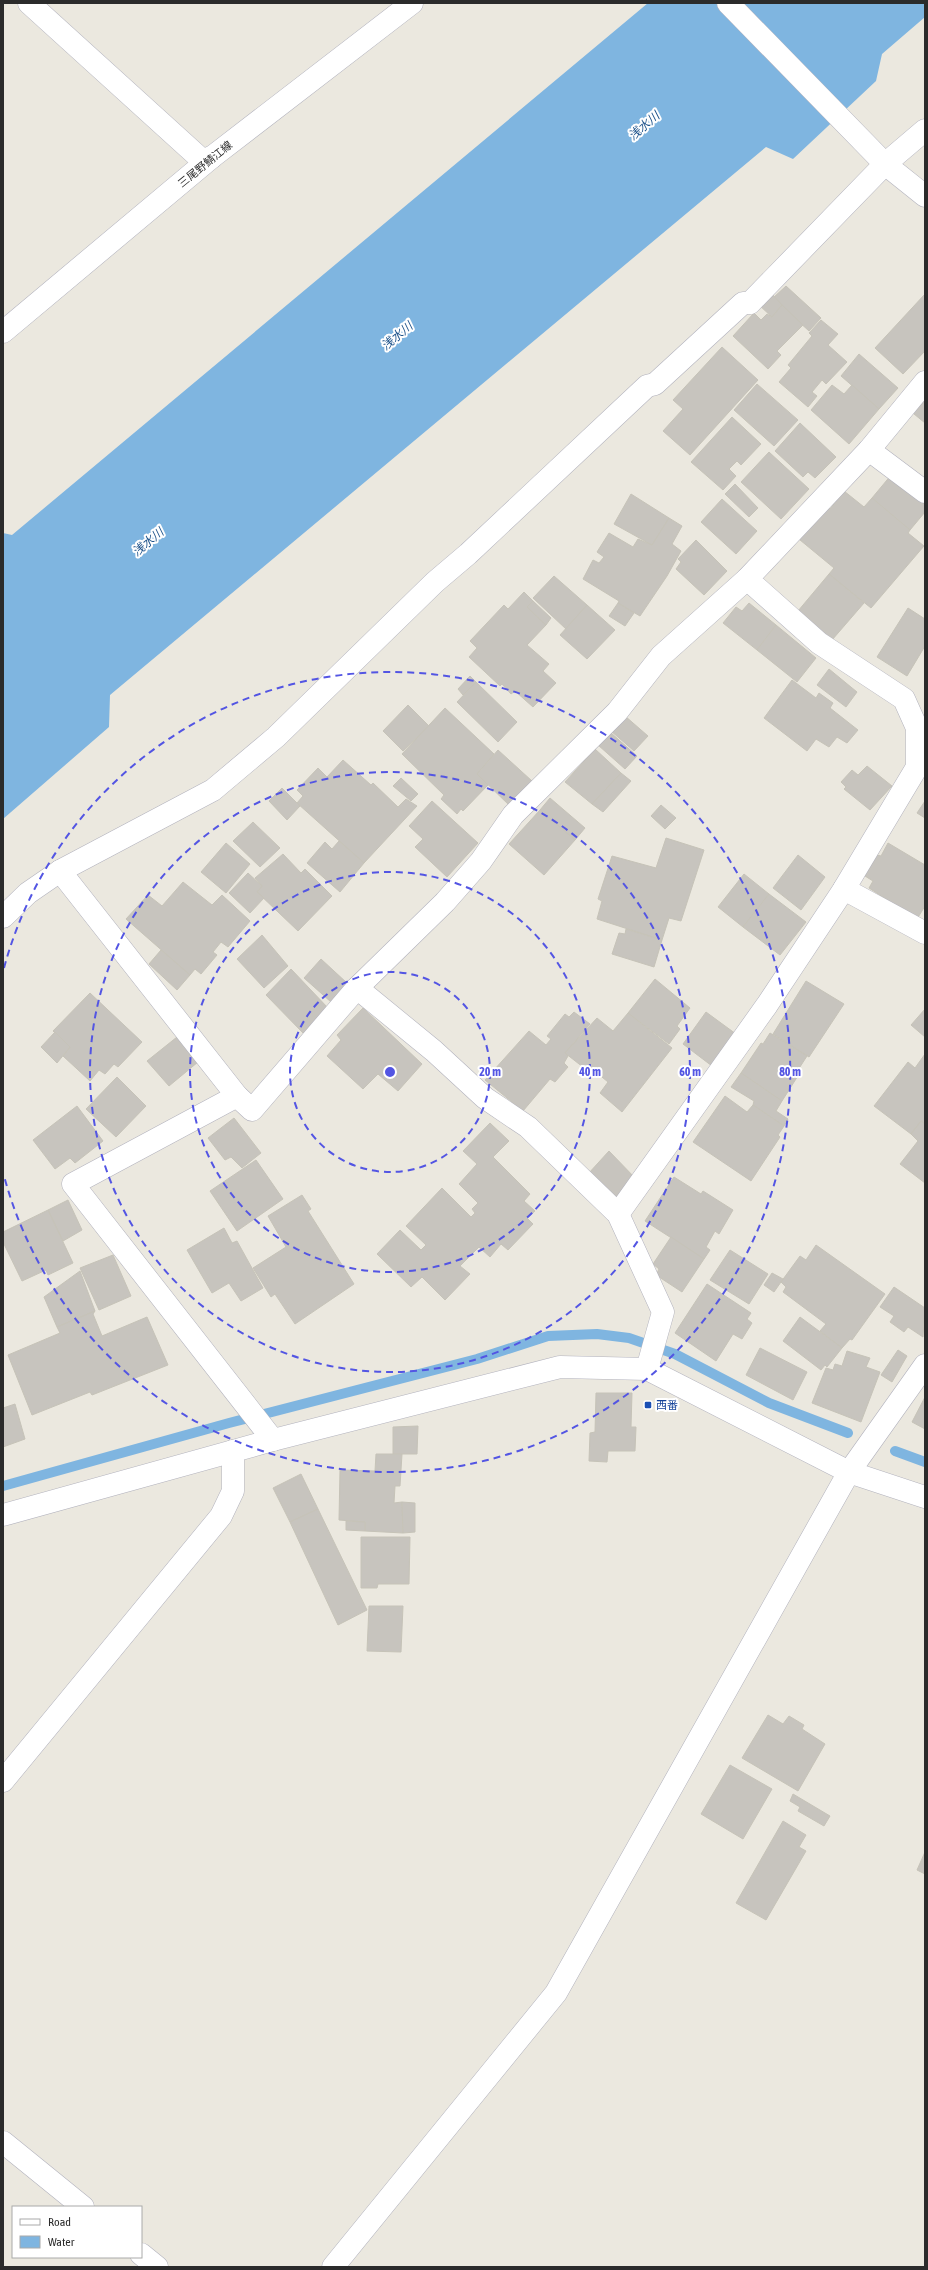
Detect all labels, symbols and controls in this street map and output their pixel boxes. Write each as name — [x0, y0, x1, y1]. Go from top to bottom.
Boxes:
water label: 浅水川 — [626, 108, 664, 143]
street label: 三尾野鯖江線 — [176, 139, 234, 189]
water label: 浅水川 — [379, 318, 417, 353]
water label: 浅水川 — [130, 524, 168, 559]
centre of rings — [383, 1065, 397, 1079]
text: 20 m — [479, 1065, 501, 1079]
text: 40 m — [578, 1065, 601, 1079]
text: 60 m — [679, 1065, 701, 1079]
text: 80 m — [779, 1065, 801, 1079]
place label: 西番 — [656, 1399, 678, 1411]
marker: 西番 — [643, 1400, 653, 1410]
legend — [12, 2206, 142, 2258]
text: Road — [48, 2215, 71, 2229]
text: Water — [48, 2235, 75, 2249]

